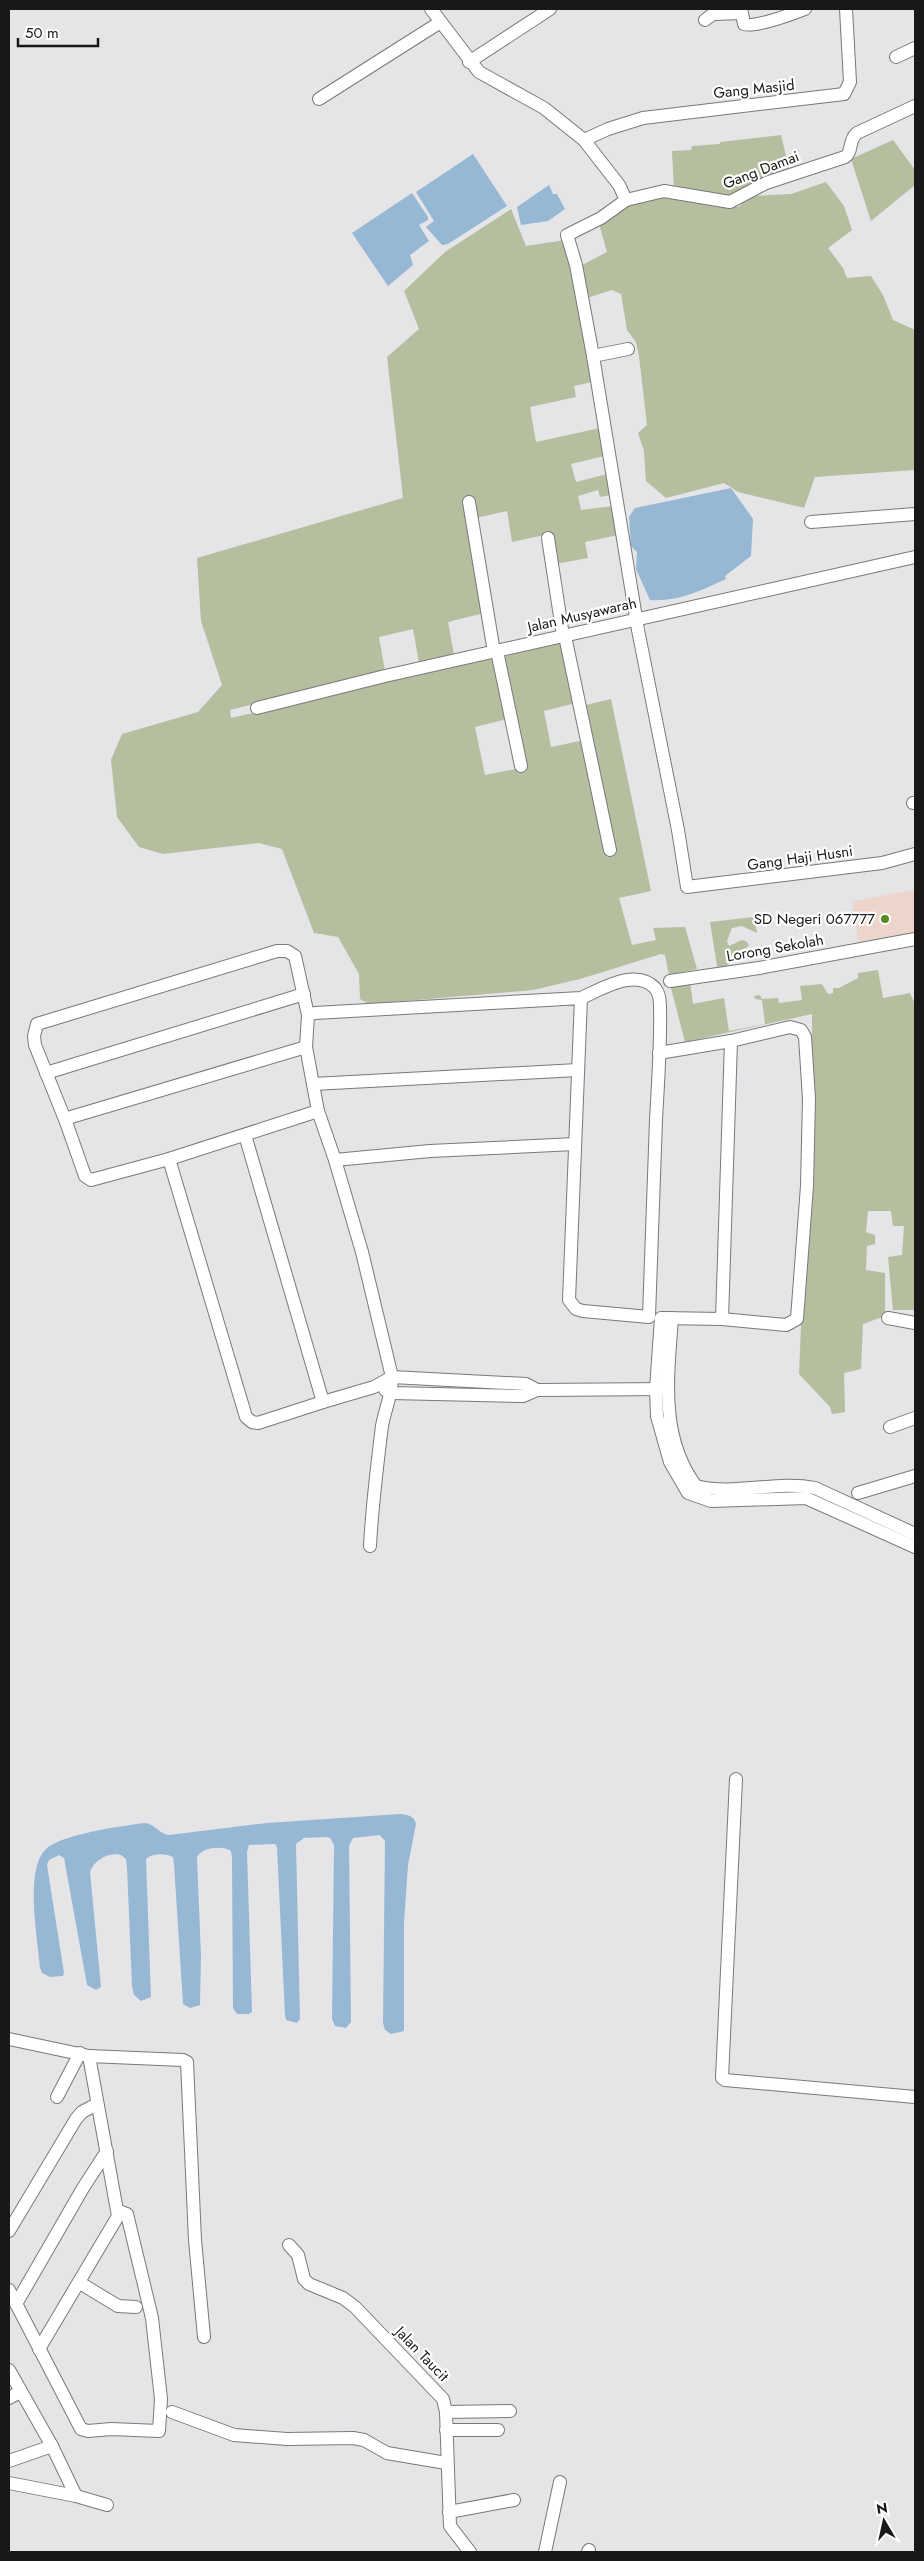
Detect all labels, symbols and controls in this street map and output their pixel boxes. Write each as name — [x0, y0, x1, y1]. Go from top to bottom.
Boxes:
scale bar — [18, 15, 98, 47]
text: 50 m — [25, 22, 59, 44]
street label: Gang Masjid — [712, 74, 796, 104]
street label: Gang Damai — [720, 145, 802, 195]
street label: Jalan Musyawarah — [523, 592, 639, 639]
street label: Gang Haji Husni — [746, 840, 854, 876]
place label: SD Negeri 067777 — [754, 908, 875, 930]
marker: SD Negeri 067777 — [879, 913, 891, 925]
street label: Lorong Sekolah — [725, 929, 825, 967]
street label: Jalan Taucit — [389, 2320, 454, 2387]
north arrow — [859, 2496, 909, 2546]
text: N — [875, 2497, 889, 2519]

